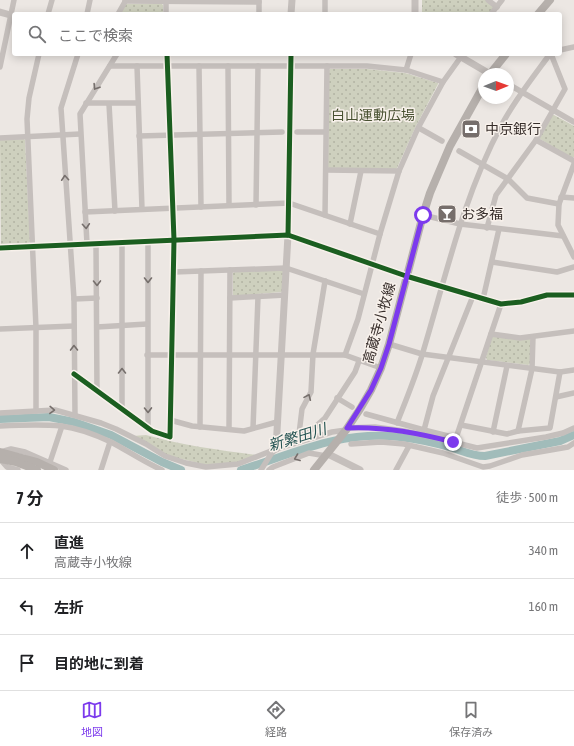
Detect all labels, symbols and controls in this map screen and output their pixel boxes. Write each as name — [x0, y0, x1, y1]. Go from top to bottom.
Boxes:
search box — [12, 12, 562, 56]
icon: search — [26, 23, 48, 45]
text: ここで検索 — [58, 27, 133, 44]
north arrow — [478, 68, 514, 104]
one-way arrow — [94, 83, 101, 90]
park label: 白山運動広場 — [331, 107, 415, 123]
bank icon: 中京銀行 — [460, 118, 482, 140]
place label: 中京銀行 — [485, 121, 541, 137]
one-way arrow — [61, 175, 70, 181]
bar icon: お多福 — [436, 203, 458, 225]
route start — [414, 206, 432, 224]
place label: お多福 — [461, 206, 503, 222]
one-way arrow — [81, 223, 90, 229]
one-way arrow — [144, 277, 152, 283]
one-way arrow — [93, 280, 101, 286]
street label: 高蔵寺小牧線 — [360, 280, 398, 366]
one-way arrow — [70, 345, 78, 351]
one-way arrow — [118, 368, 126, 374]
one-way arrow — [303, 393, 311, 401]
one-way arrow — [49, 406, 55, 415]
one-way arrow — [144, 407, 152, 413]
water label: 新繁田川 — [266, 420, 330, 454]
route end — [444, 433, 462, 451]
one-way arrow — [293, 453, 300, 461]
text: 7 分 — [16, 488, 43, 508]
text: 徒歩 · 500 m — [496, 490, 558, 505]
text: 直進 — [54, 534, 84, 551]
icon: ahead — [16, 540, 38, 562]
text: 340 m — [529, 543, 558, 558]
text: 高蔵寺小牧線 — [54, 555, 132, 570]
icon: left — [16, 596, 38, 618]
text: 左折 — [54, 599, 84, 616]
text: 160 m — [529, 599, 558, 614]
icon: arrive — [16, 652, 38, 674]
text: 目的地に到着 — [54, 655, 144, 672]
tab: 地図 — [81, 699, 103, 739]
tab: 経路 — [265, 699, 287, 739]
tab: 保存済み — [449, 699, 493, 739]

